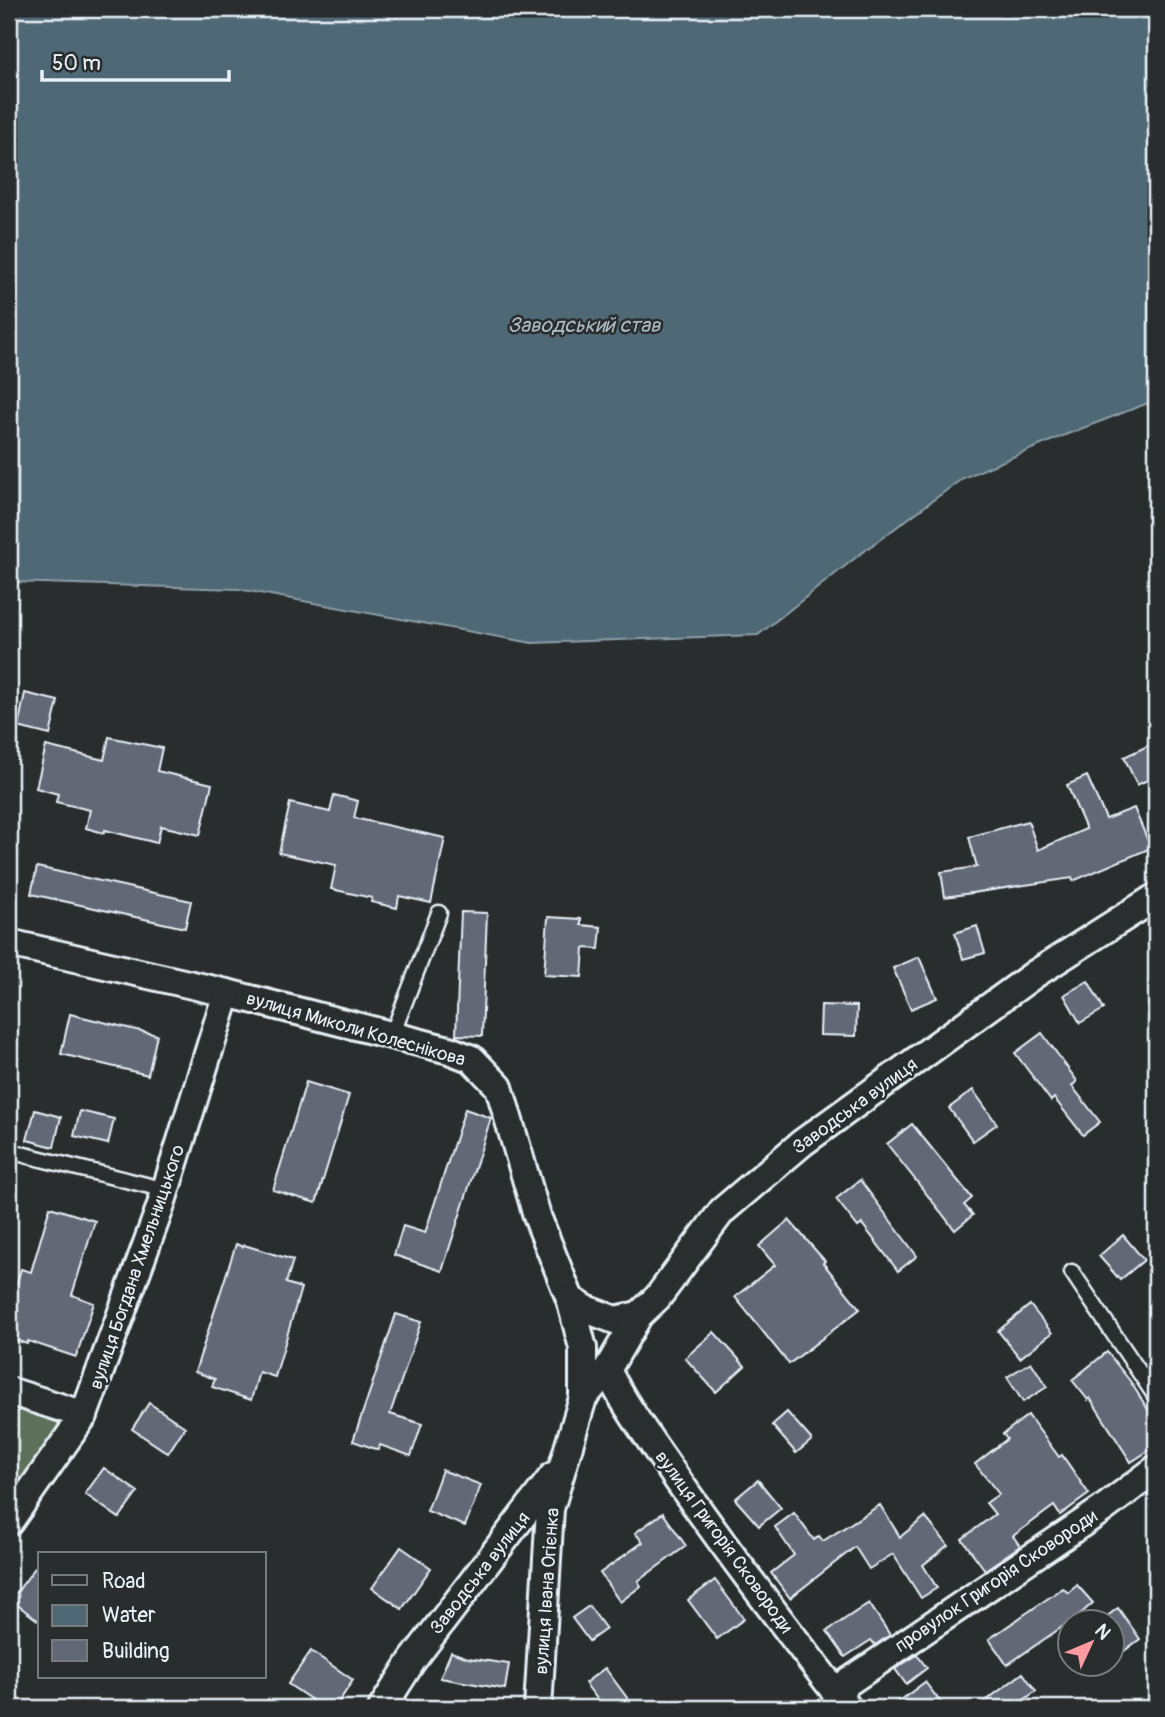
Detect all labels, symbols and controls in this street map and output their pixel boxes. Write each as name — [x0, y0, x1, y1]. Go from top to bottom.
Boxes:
scale bar — [42, 38, 229, 82]
text: 50 m — [52, 50, 101, 77]
water label: Заводський став — [508, 312, 661, 339]
street label: вулиця Миколи Колеснікова — [244, 986, 468, 1072]
street label: Заводська вулиця — [788, 1052, 922, 1160]
street label: вулиця Богдана Хмельницького — [84, 1142, 190, 1392]
street label: вулиця Григорія Сковороди — [650, 1446, 799, 1638]
street label: провулок Григорія Сковороди — [890, 1504, 1102, 1658]
street label: Заводська вулиця — [425, 1507, 535, 1639]
street label: вулиця Івана Огієнка — [529, 1507, 565, 1675]
legend — [38, 1552, 266, 1678]
text: Road — [102, 1568, 146, 1595]
text: Water — [102, 1602, 156, 1629]
north arrow — [1056, 1608, 1126, 1678]
text: N — [1089, 1619, 1116, 1645]
text: Building — [102, 1638, 169, 1665]

